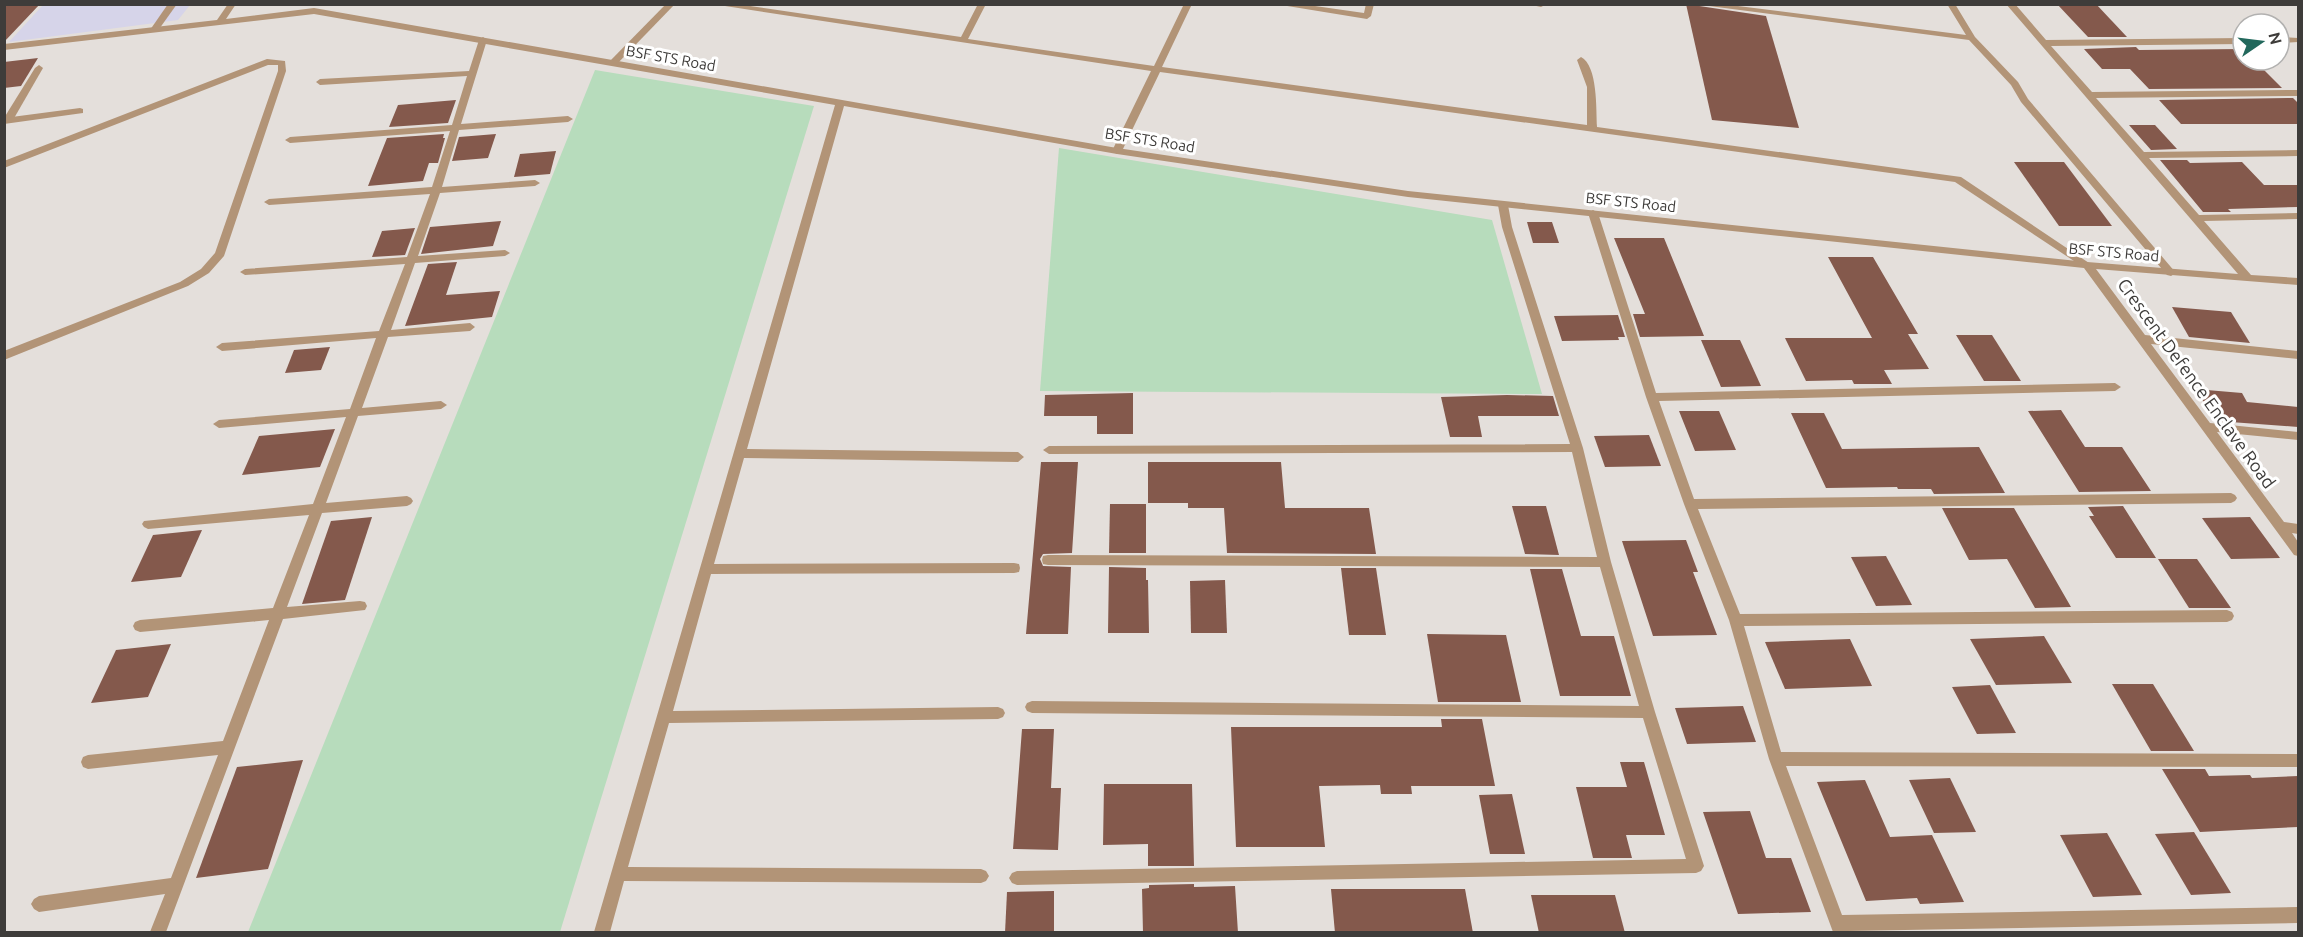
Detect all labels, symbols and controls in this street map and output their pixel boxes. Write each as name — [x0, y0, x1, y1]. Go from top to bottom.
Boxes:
north arrow — [2231, 12, 2291, 72]
text: N — [2265, 30, 2286, 46]
street label: BSF STS Road — [625, 42, 717, 74]
street label: BSF STS Road — [1104, 125, 1196, 155]
street label: BSF STS Road — [1585, 189, 1677, 215]
street label: BSF STS Road — [2068, 240, 2160, 264]
street label: Crescent Defence Enclave Road — [2114, 274, 2280, 492]

